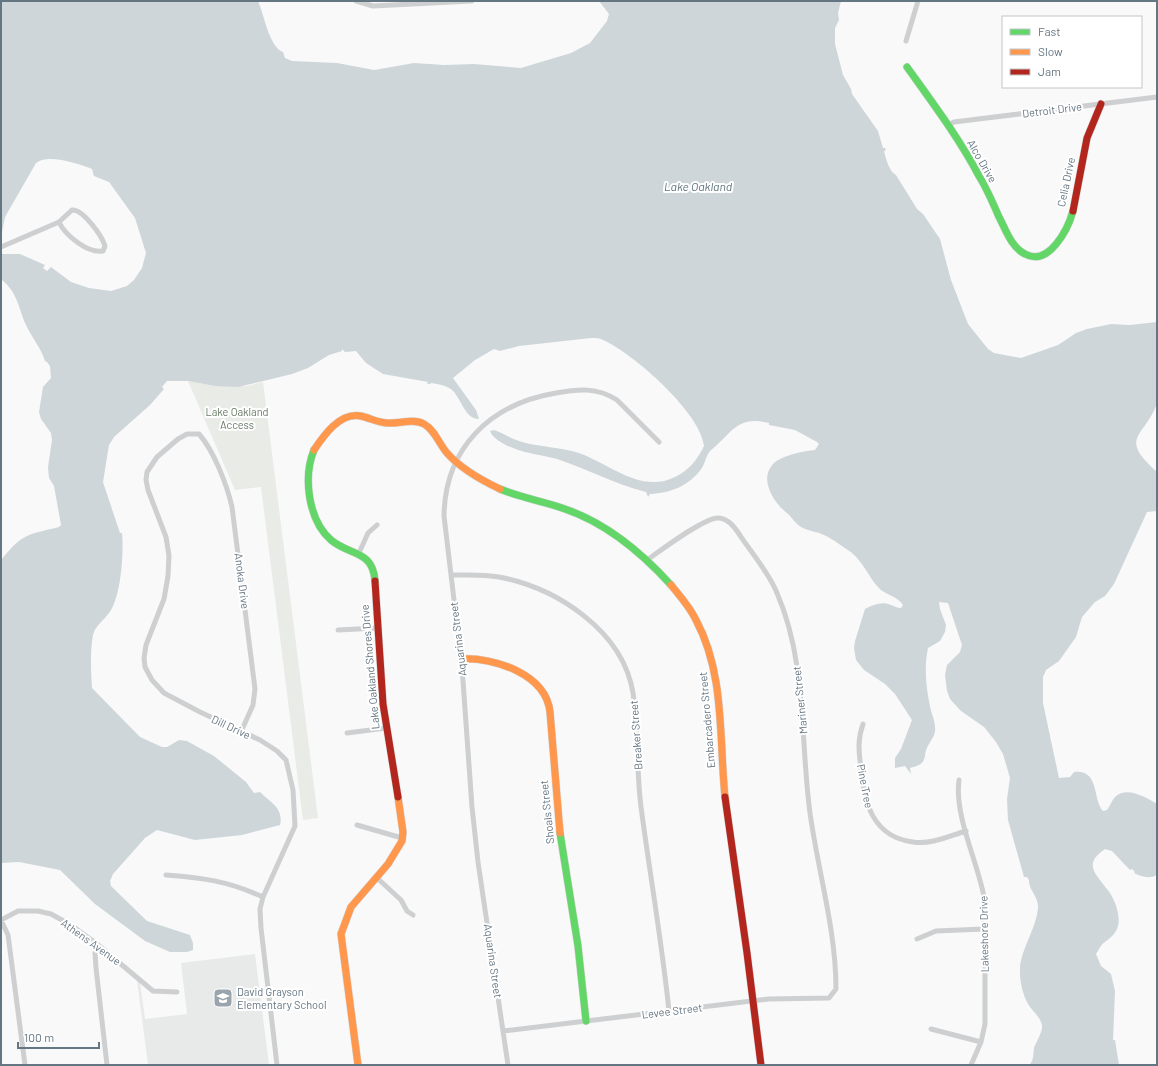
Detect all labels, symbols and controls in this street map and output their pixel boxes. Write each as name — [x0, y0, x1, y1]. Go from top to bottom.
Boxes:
legend — [1002, 16, 1142, 88]
text: Fast — [1038, 24, 1061, 38]
text: Slow — [1038, 44, 1063, 58]
text: Jam — [1038, 64, 1061, 78]
street label: Detroit Drive — [1021, 99, 1083, 120]
street label: Alco Drive — [965, 137, 1000, 185]
street label: Celia Drive — [1054, 156, 1077, 208]
water label: Lake Oakland — [664, 179, 733, 193]
park label: Lake Oakland Access — [205, 405, 269, 431]
street label: Anoka Drive — [233, 552, 252, 610]
street label: Aquarina Street — [447, 601, 469, 677]
street label: Lake Oakland Shores Drive — [358, 604, 381, 730]
street label: Mariner Street — [789, 665, 810, 735]
street label: Embarcadero Street — [696, 671, 717, 769]
street label: Breaker Street — [627, 700, 644, 770]
street label: Dill Drive — [210, 712, 253, 741]
street label: Pine Tree — [855, 763, 876, 809]
street label: Shoals Street — [537, 780, 556, 845]
street label: Lakeshore Drive — [976, 895, 991, 972]
street label: Athens Avenue — [59, 916, 124, 968]
street label: Aquarina Street — [482, 923, 505, 999]
place label: David Grayson Elementary School — [237, 985, 327, 1011]
school or university icon: David Grayson Elementary School — [212, 987, 234, 1009]
street label: Levee Street — [641, 1000, 703, 1021]
scale bar — [18, 1024, 99, 1050]
text: 100 m — [24, 1030, 54, 1044]

